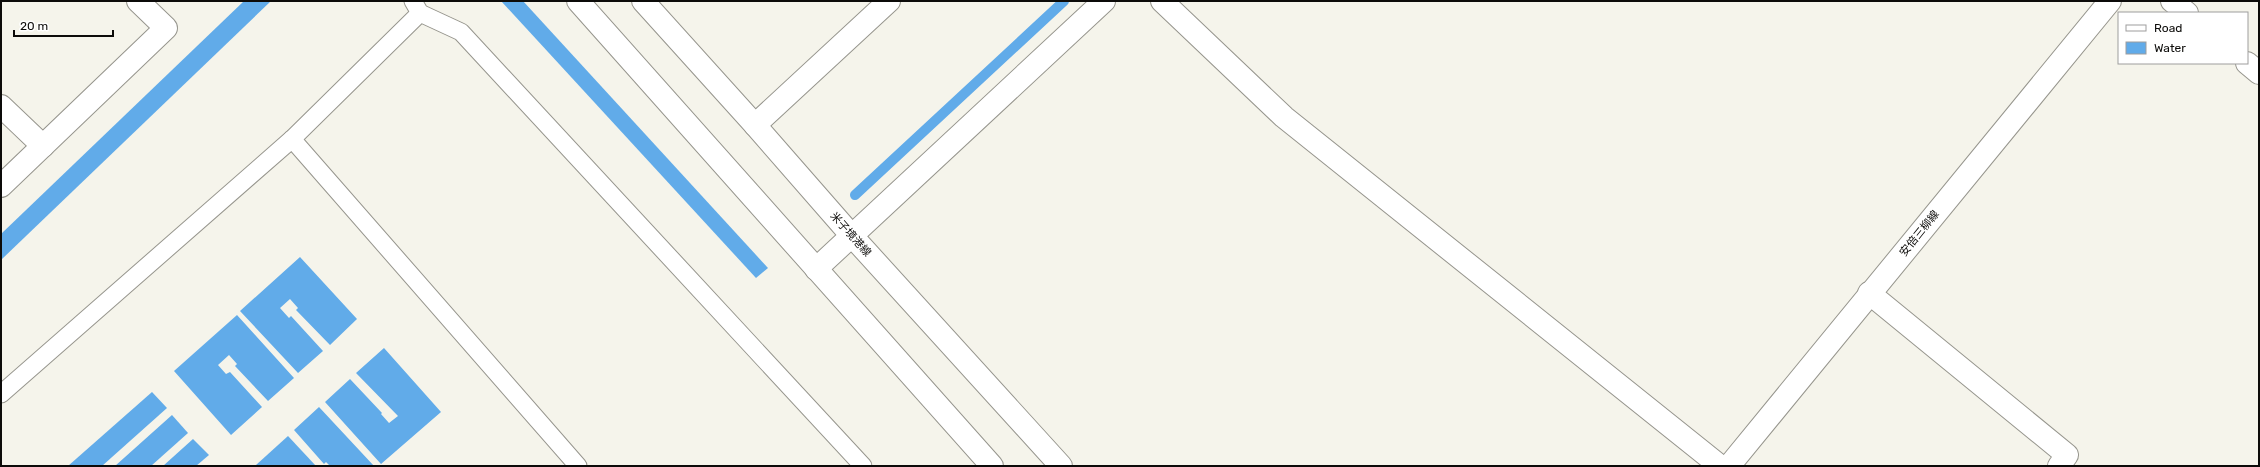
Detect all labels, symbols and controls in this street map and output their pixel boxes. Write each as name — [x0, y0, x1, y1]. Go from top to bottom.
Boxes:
scale bar — [14, 12, 113, 38]
legend — [2118, 12, 2248, 64]
text: 20 m — [20, 19, 48, 33]
text: Road — [2154, 21, 2182, 35]
text: Water — [2154, 41, 2186, 55]
street label: 安倍三柳線 — [1897, 208, 1942, 259]
street label: 米子境港線 — [827, 210, 874, 259]

